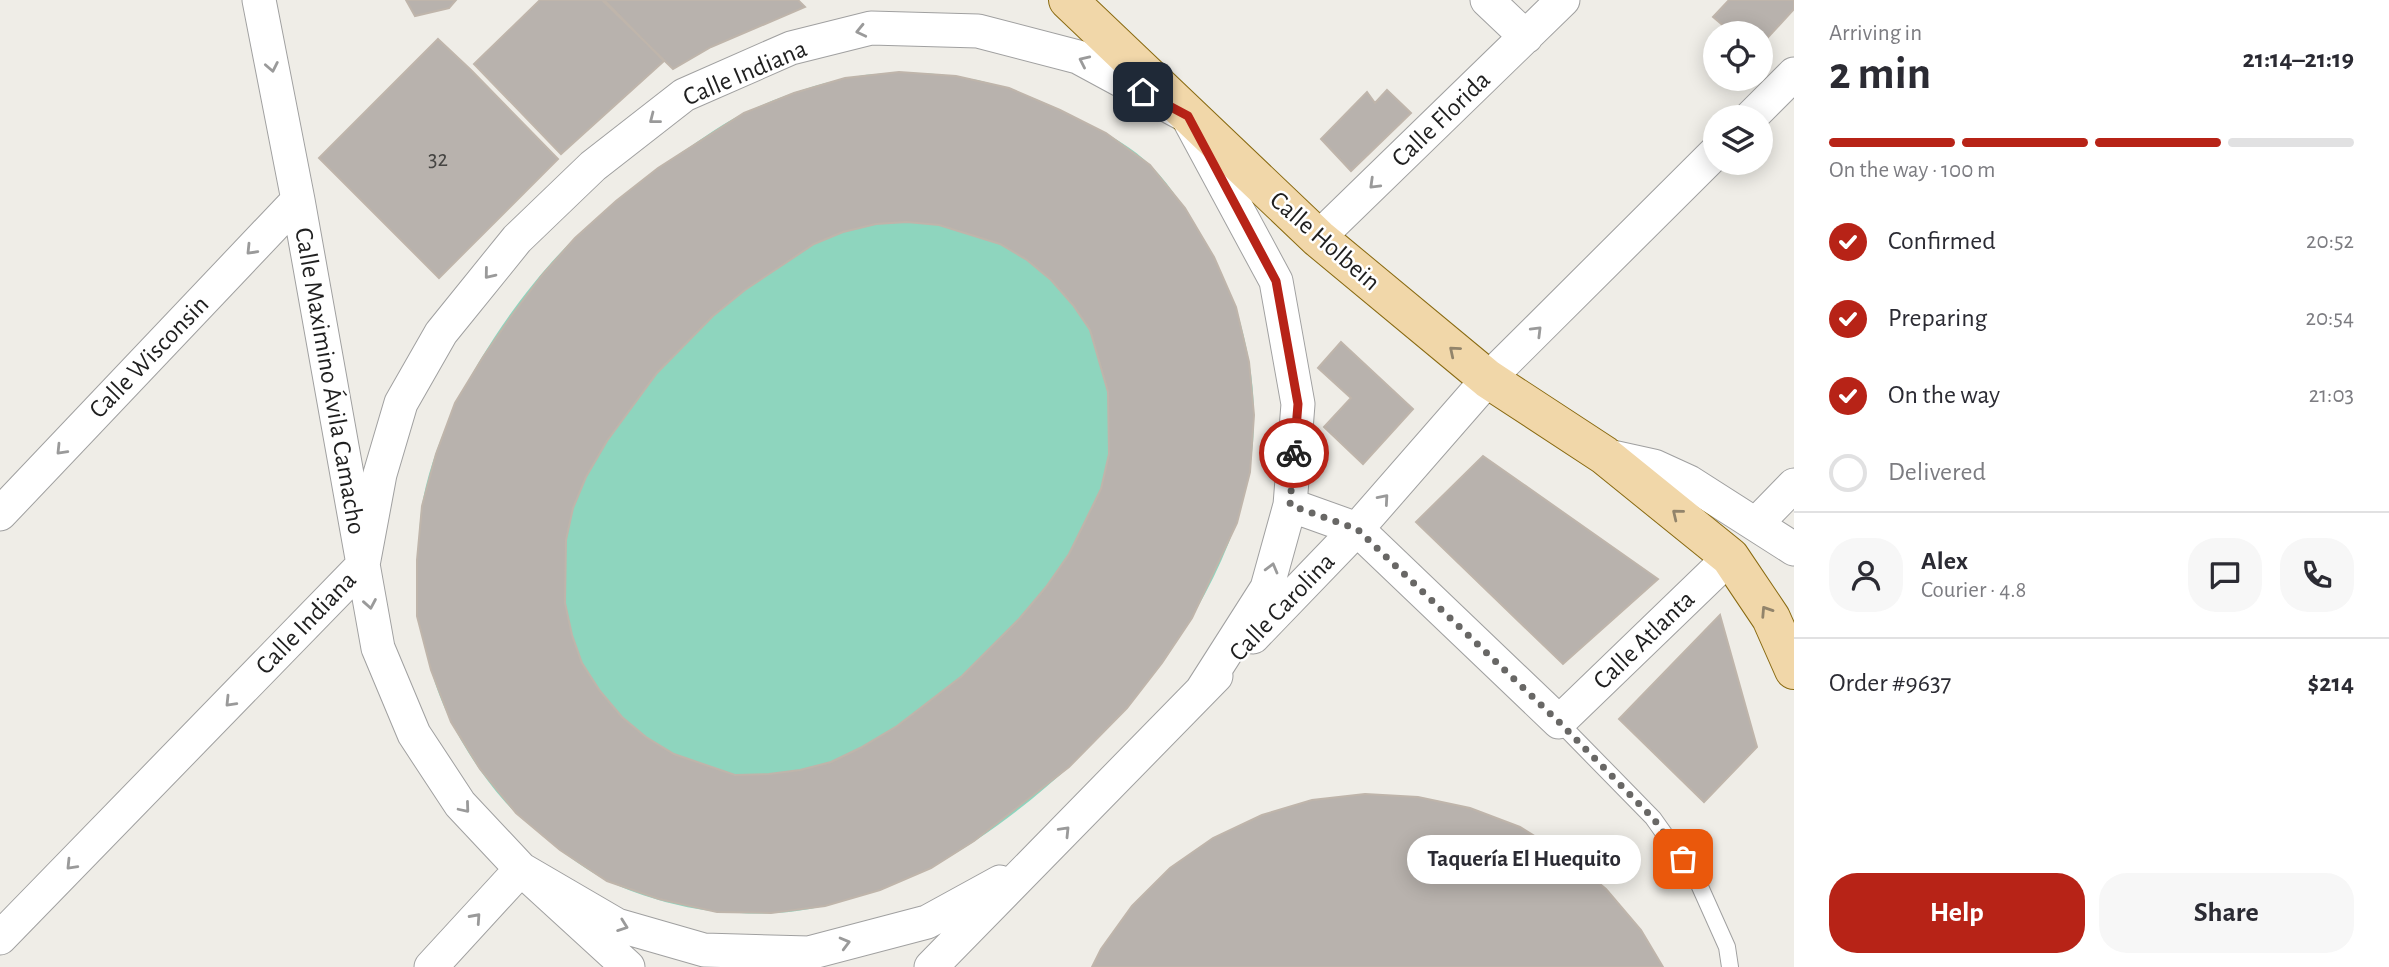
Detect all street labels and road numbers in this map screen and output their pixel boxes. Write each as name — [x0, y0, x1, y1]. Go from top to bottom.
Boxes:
street label: Calle Indiana — [679, 35, 811, 111]
street label: Calle Florida — [1387, 66, 1495, 172]
street label: Calle Holbein — [1265, 187, 1385, 295]
street label: Calle Maximino Ávila Camacho — [290, 225, 372, 536]
street label: Calle Wisconsin — [84, 291, 214, 423]
street label: Calle Carolina — [1224, 548, 1340, 666]
street label: Calle Indiana — [251, 567, 361, 679]
street label: Calle Atlanta — [1588, 586, 1700, 694]

